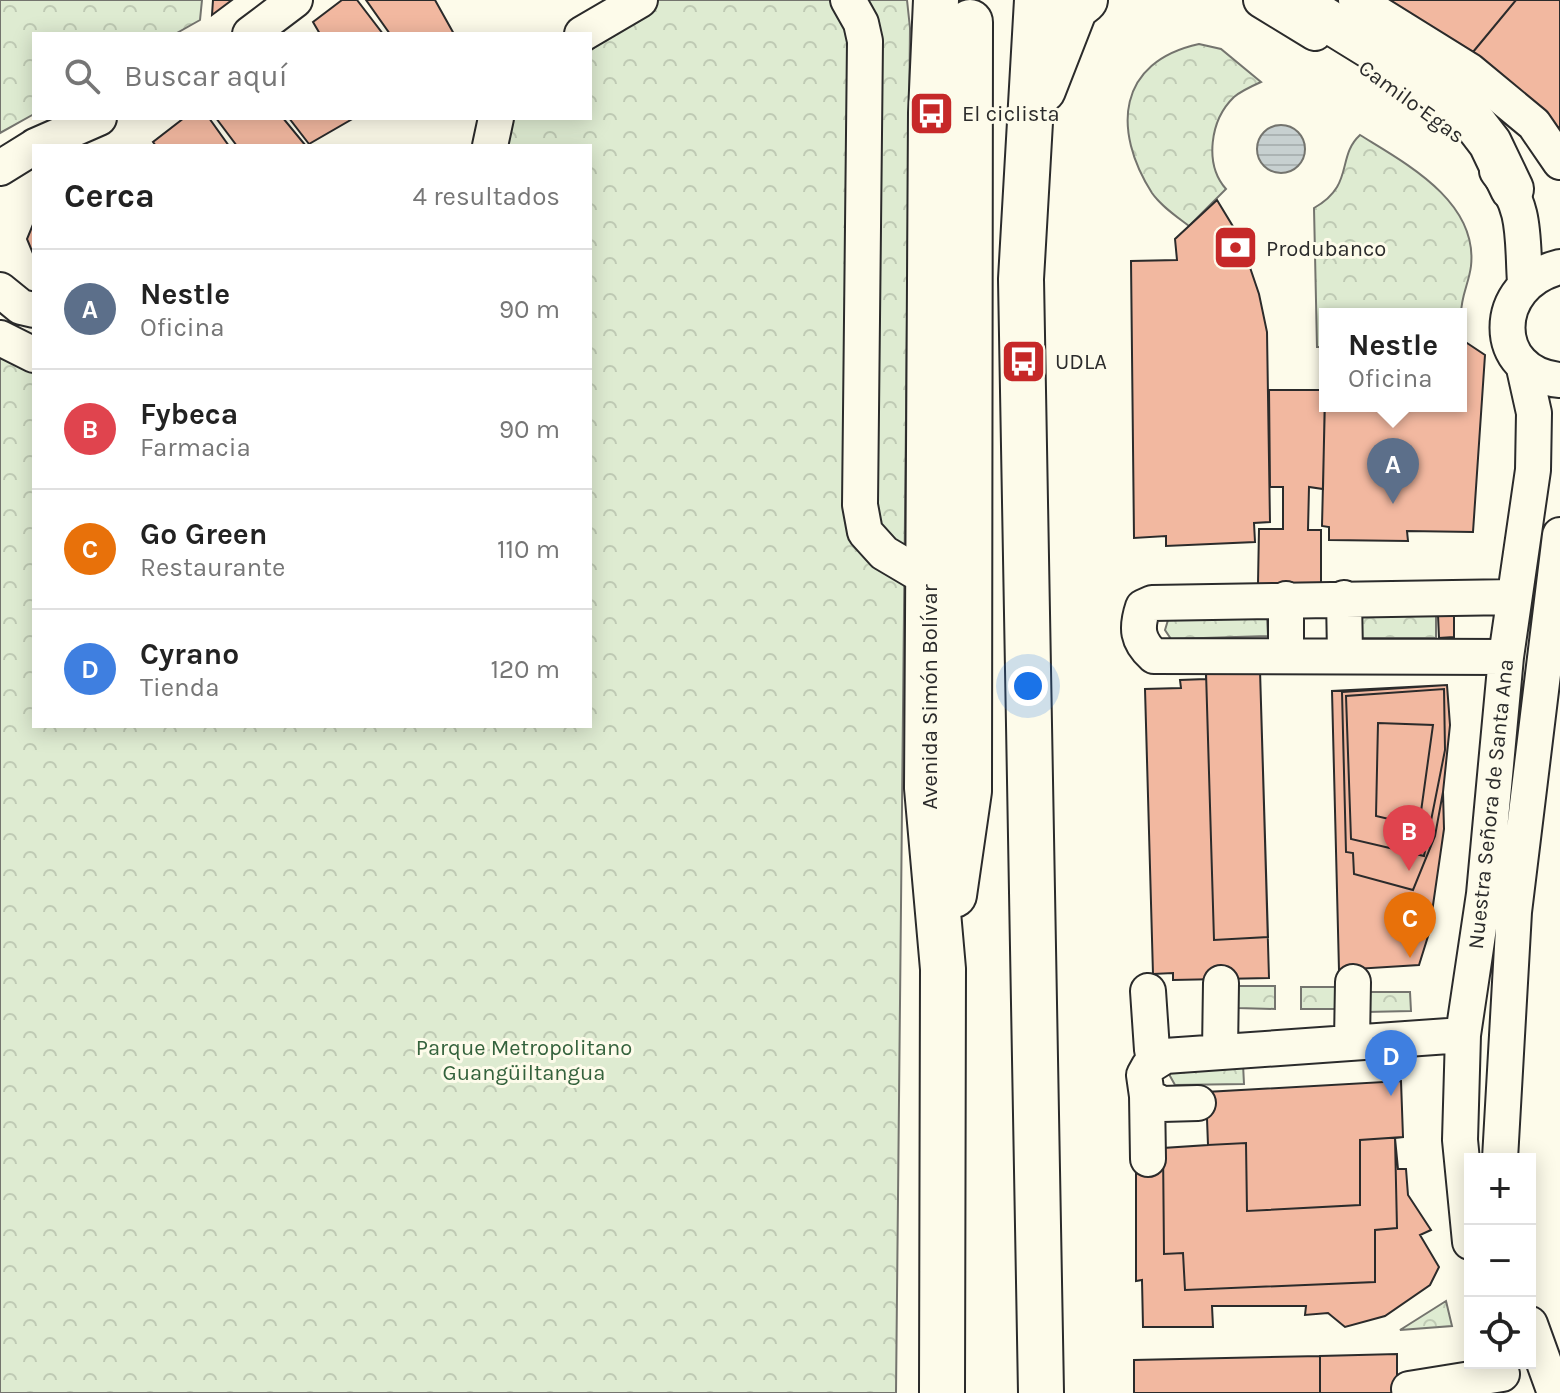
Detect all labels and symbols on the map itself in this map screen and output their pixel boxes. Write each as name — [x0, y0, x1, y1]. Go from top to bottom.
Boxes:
street label: Camilo Egas — [1353, 55, 1469, 149]
bus stop icon: El ciclista — [907, 89, 955, 137]
place label: El ciclista — [962, 101, 1060, 127]
bank icon: Produbanco — [1211, 224, 1259, 272]
place label: Produbanco — [1266, 236, 1386, 262]
bus stop icon: UDLA — [1000, 337, 1048, 385]
place label: UDLA — [1055, 349, 1107, 375]
pin: A — [1367, 438, 1419, 504]
street label: Avenida Simón Bolívar — [917, 584, 943, 810]
street label: Nuestra Señora de Santa Ana — [1463, 658, 1519, 951]
your location — [1008, 666, 1048, 706]
pin: B — [1383, 805, 1435, 871]
pin: C — [1384, 892, 1436, 958]
pin: D — [1365, 1030, 1417, 1096]
park label: Parque Metropolitano Guangüiltangua — [416, 1035, 632, 1086]

